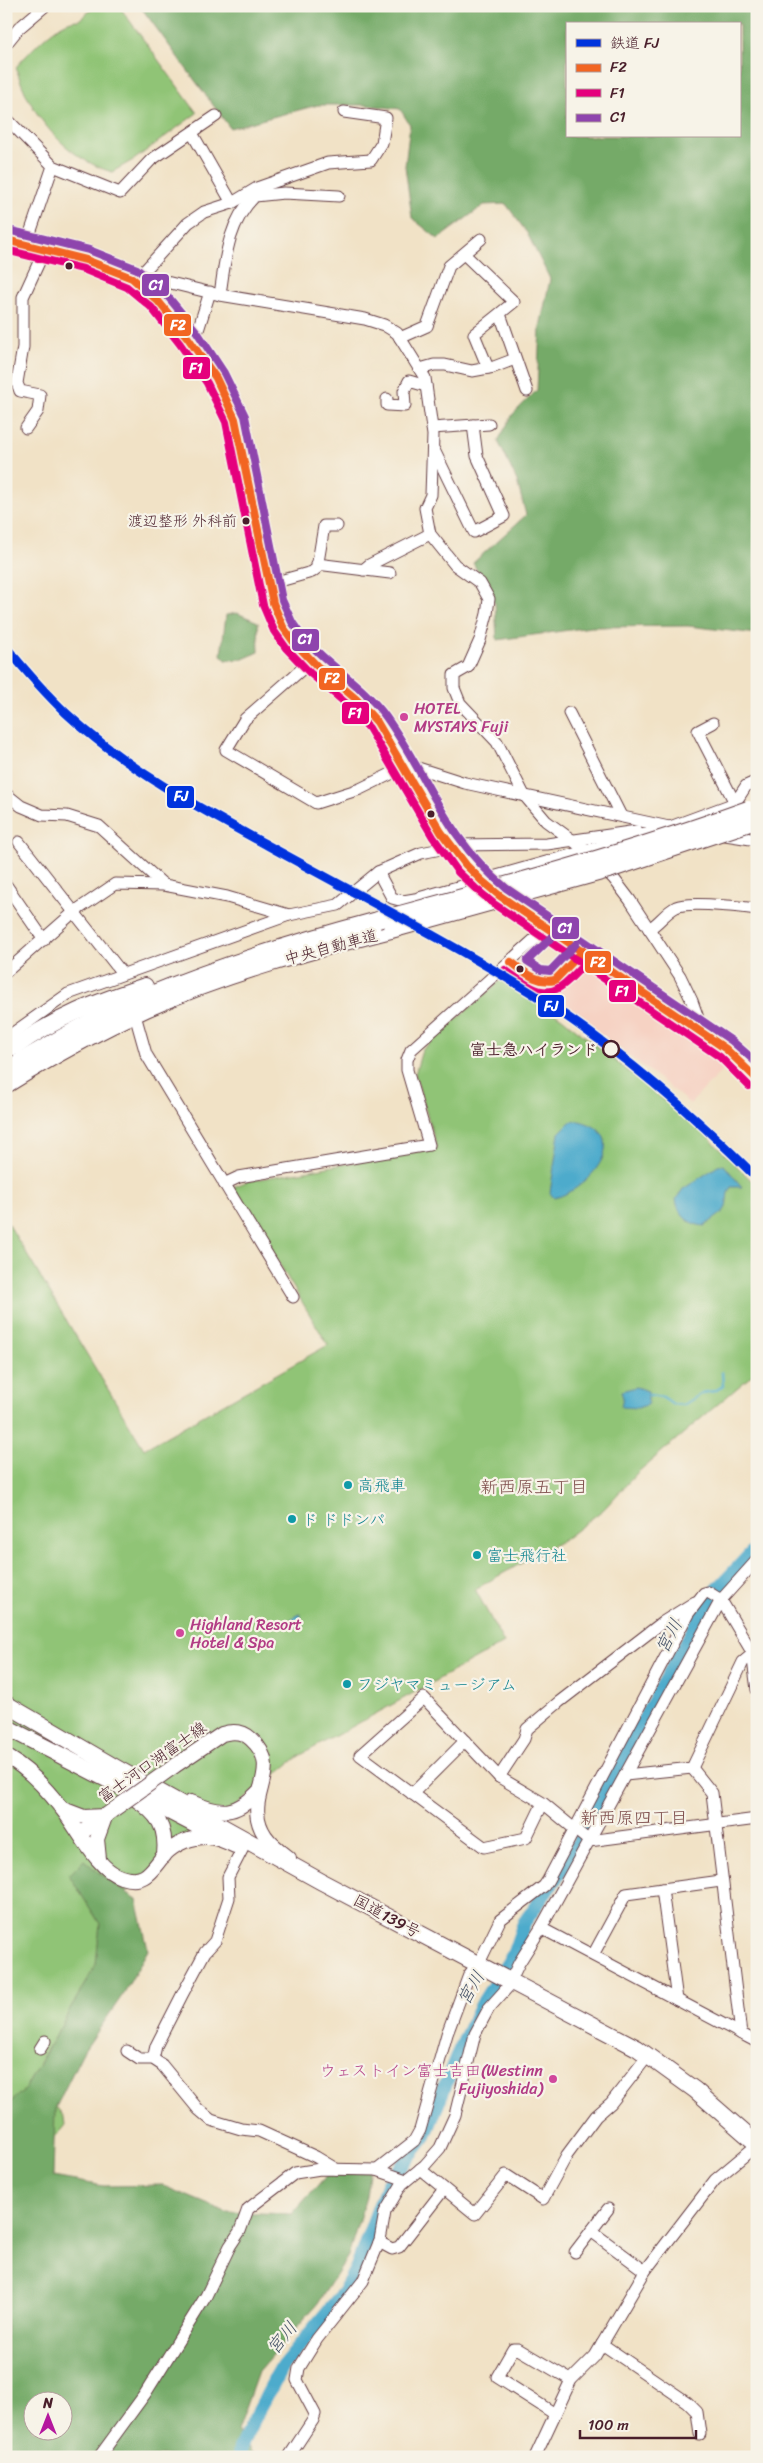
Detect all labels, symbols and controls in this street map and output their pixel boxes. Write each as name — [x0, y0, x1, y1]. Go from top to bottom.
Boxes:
legend — [566, 22, 740, 138]
text: 鉄道 FJ — [610, 30, 660, 56]
text: F2 — [610, 54, 627, 80]
text: F1 — [610, 80, 625, 106]
text: C1 — [610, 104, 626, 130]
unlabelled marker — [64, 261, 74, 271]
line badge: C1 — [141, 273, 170, 297]
text: C1 — [148, 273, 163, 298]
line badge: F2 — [163, 313, 192, 337]
text: F2 — [169, 313, 187, 338]
line badge: F1 — [182, 356, 211, 380]
text: F1 — [188, 356, 203, 381]
place label: 渡辺整形 外科前 — [128, 508, 237, 534]
marker: 渡辺整形 外科前 — [241, 516, 251, 526]
text: C1 — [297, 627, 312, 652]
line badge: C1 — [291, 628, 320, 652]
text: F2 — [323, 666, 341, 691]
line badge: F2 — [318, 667, 346, 691]
place label: HOTEL MYSTAYS Fuji — [414, 694, 509, 741]
line badge: F1 — [341, 701, 370, 725]
text: F1 — [347, 701, 362, 726]
marker: HOTEL MYSTAYS Fuji — [398, 711, 410, 723]
text: FJ — [173, 784, 190, 809]
line badge: FJ — [166, 785, 195, 809]
unlabelled marker — [426, 809, 436, 819]
line badge: C1 — [551, 916, 580, 940]
text: C1 — [557, 916, 572, 941]
street label: 中央自動車道 — [281, 921, 381, 973]
line badge: F2 — [584, 950, 612, 974]
text: F2 — [589, 950, 607, 975]
unlabelled marker — [515, 964, 525, 974]
line badge: F1 — [608, 979, 637, 1003]
text: F1 — [614, 979, 629, 1004]
line badge: FJ — [537, 994, 565, 1018]
text: FJ — [543, 994, 560, 1019]
place label: 富士急ハイランド — [470, 1035, 598, 1064]
marker: 富士急ハイランド — [602, 1040, 620, 1058]
place label: 高飛車 — [358, 1471, 406, 1500]
district label: 新西原五丁目 — [480, 1471, 588, 1503]
marker: 高飛車 — [342, 1479, 354, 1491]
place label: ド ドドンパ — [302, 1505, 386, 1534]
marker: ド ドドンパ — [286, 1513, 298, 1525]
place label: 富士飛行社 — [487, 1541, 567, 1570]
marker: 富士飛行社 — [471, 1549, 483, 1561]
place label: Highland Resort Hotel & Spa — [190, 1610, 302, 1657]
water label: 宮川 — [646, 1613, 692, 1659]
marker: Highland Resort Hotel & Spa — [174, 1627, 186, 1639]
place label: フジヤマミュージアム — [357, 1670, 517, 1699]
marker: フジヤマミュージアム — [341, 1678, 353, 1690]
street label: 富士河口湖富士線 — [91, 1713, 213, 1811]
district label: 新西原四丁目 — [580, 1802, 688, 1834]
street label: 国道139号 — [348, 1886, 426, 1946]
water label: 宮川 — [448, 1964, 494, 2012]
place label: ウェストイン富士吉田(Westinn Fujiyoshida) — [319, 2056, 544, 2103]
marker: ウェストイン富士吉田(Westinn Fujiyoshida) — [547, 2073, 559, 2085]
water label: 宮川 — [258, 2314, 306, 2362]
north arrow — [22, 2390, 72, 2440]
text: N — [42, 2391, 53, 2416]
scale bar — [580, 2408, 697, 2440]
text: 100 m — [588, 2412, 629, 2438]

